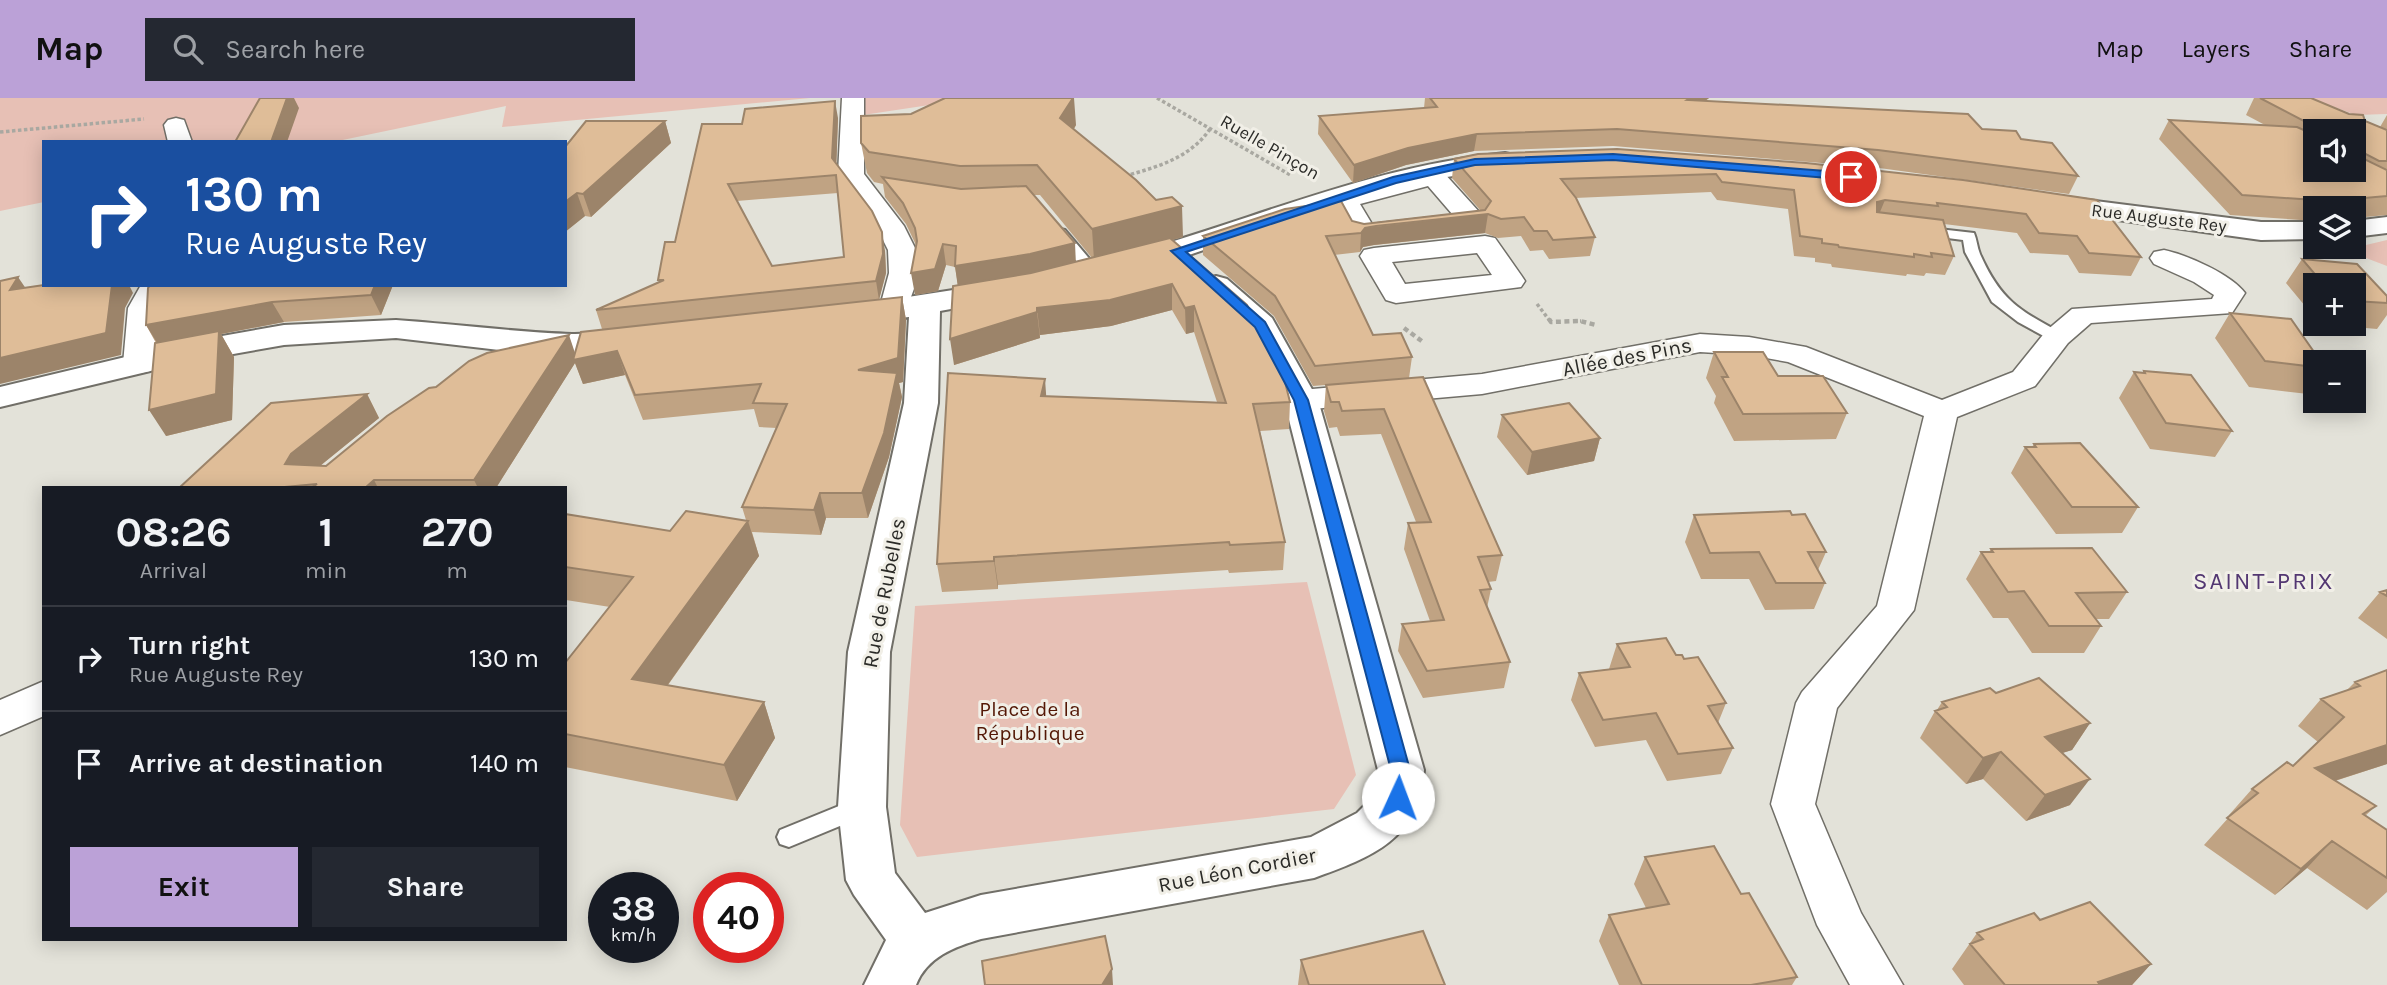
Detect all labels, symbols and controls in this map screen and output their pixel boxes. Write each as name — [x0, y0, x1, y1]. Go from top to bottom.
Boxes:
search box — [145, 18, 635, 81]
text: Map — [35, 30, 103, 68]
icon: search — [169, 30, 207, 68]
text: Search here — [225, 34, 365, 65]
text: Map — [2096, 35, 2144, 63]
text: Layers — [2182, 35, 2251, 63]
text: Share — [2289, 35, 2352, 63]
street label: Ruelle Pinçon — [1216, 110, 1324, 184]
map controls — [2303, 119, 2366, 413]
button: sound — [2303, 119, 2366, 182]
pin — [1821, 147, 1881, 207]
icon: arrive — [1832, 158, 1870, 196]
text: 130 m — [185, 166, 323, 223]
icon: right — [70, 168, 161, 259]
button: layers — [2303, 196, 2366, 259]
street label: Rue Auguste Rey — [2090, 199, 2229, 237]
text: Rue Auguste Rey — [185, 225, 427, 262]
button: + — [2303, 273, 2366, 336]
street label: Allée des Pins — [1560, 333, 1694, 381]
button: − — [2303, 350, 2366, 413]
text: 08:26 — [115, 507, 231, 557]
text: 1 — [319, 507, 334, 557]
text: 270 — [421, 507, 494, 557]
street label: Rue de Rubelles — [858, 516, 910, 670]
text: Arrival — [140, 557, 207, 584]
text: min — [305, 557, 347, 584]
text: m — [446, 557, 468, 584]
district label: SAINT-PRIX — [2193, 567, 2335, 595]
text: Turn right — [129, 630, 250, 661]
icon: right — [70, 640, 108, 678]
text: 130 m — [469, 643, 539, 674]
text: Rue Auguste Rey — [129, 661, 303, 688]
park label: Place de la République — [976, 697, 1085, 745]
icon: arrive — [70, 745, 108, 783]
text: Arrive at destination — [129, 748, 383, 779]
text: 140 m — [470, 748, 539, 779]
position arrow — [1361, 761, 1435, 835]
street label: Rue Léon Cordier — [1156, 843, 1318, 897]
button: Exit — [70, 847, 298, 927]
button: Share — [312, 847, 539, 927]
speed limit sign: 40 — [693, 872, 784, 963]
text: 38 — [611, 888, 656, 929]
text: km/h — [611, 924, 656, 946]

